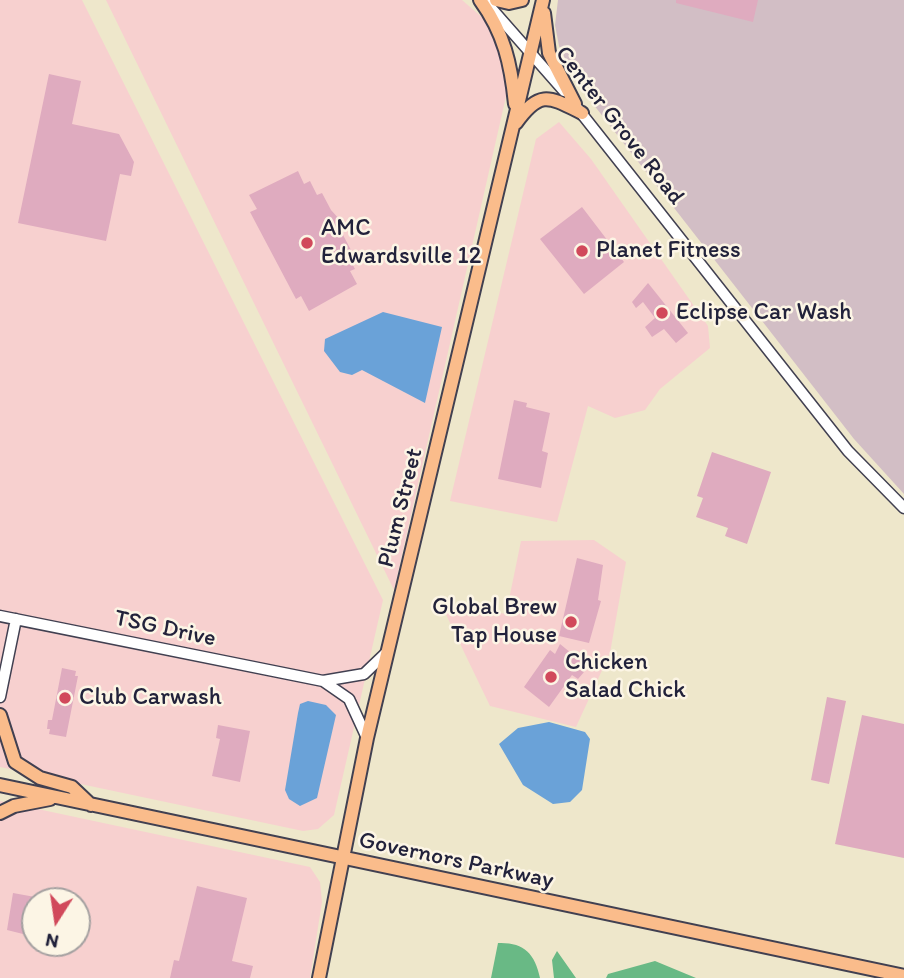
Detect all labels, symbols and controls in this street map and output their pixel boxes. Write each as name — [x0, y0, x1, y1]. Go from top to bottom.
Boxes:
street label: Center Grove Road — [548, 41, 690, 211]
place label: AMC Edwardsville 12 — [321, 215, 481, 271]
marker: AMC Edwardsville 12 — [299, 235, 315, 251]
place label: Planet Fitness — [596, 237, 741, 265]
marker: Planet Fitness — [574, 243, 590, 259]
place label: Eclipse Car Wash — [676, 299, 852, 327]
marker: Eclipse Car Wash — [654, 305, 670, 321]
street label: Plum Street — [372, 445, 430, 571]
place label: Global Brew Tap House — [432, 594, 557, 650]
street label: TSG Drive — [112, 604, 218, 654]
marker: Global Brew Tap House — [563, 614, 579, 630]
place label: Chicken Salad Chick — [565, 649, 686, 705]
marker: Chicken Salad Chick — [543, 669, 559, 685]
place label: Club Carwash — [79, 684, 222, 712]
marker: Club Carwash — [57, 690, 73, 706]
street label: Governors Parkway — [356, 826, 556, 896]
north arrow — [21, 887, 91, 957]
text: N — [43, 928, 61, 954]

